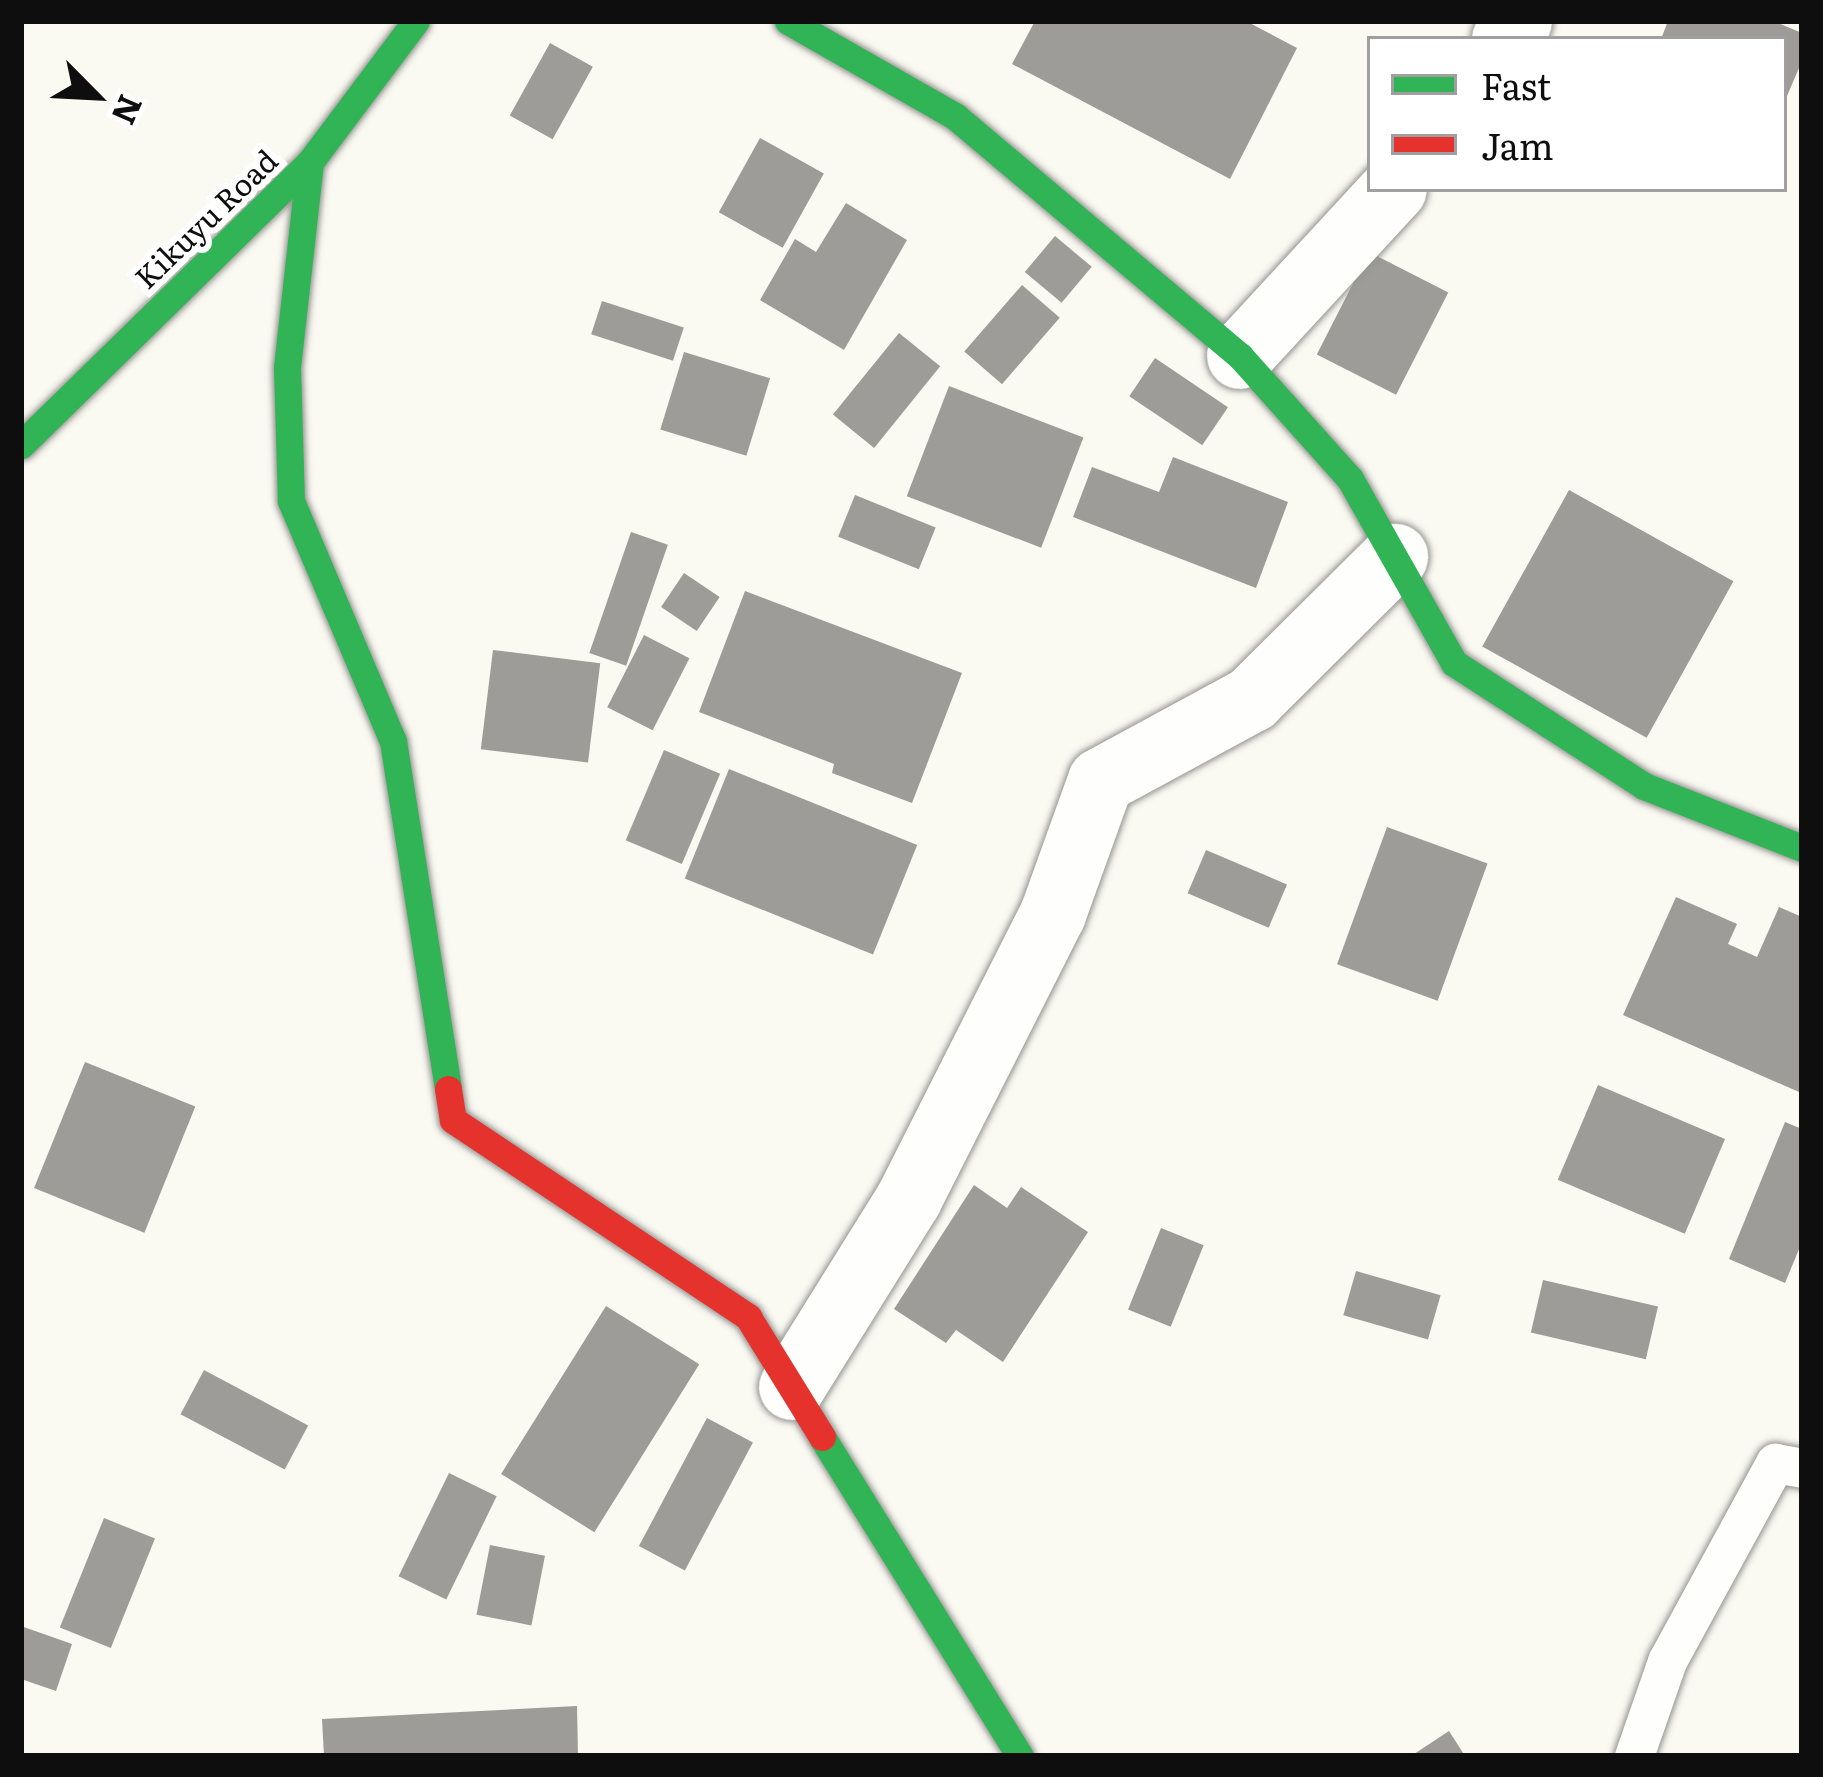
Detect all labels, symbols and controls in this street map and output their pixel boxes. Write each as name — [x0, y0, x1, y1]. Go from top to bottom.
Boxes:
north arrow — [36, 36, 156, 156]
legend — [1367, 36, 1787, 192]
text: Fast — [1481, 58, 1551, 111]
text: N — [101, 88, 157, 133]
text: Jam — [1481, 118, 1554, 171]
street label: Kikuyu Road — [126, 141, 284, 295]

